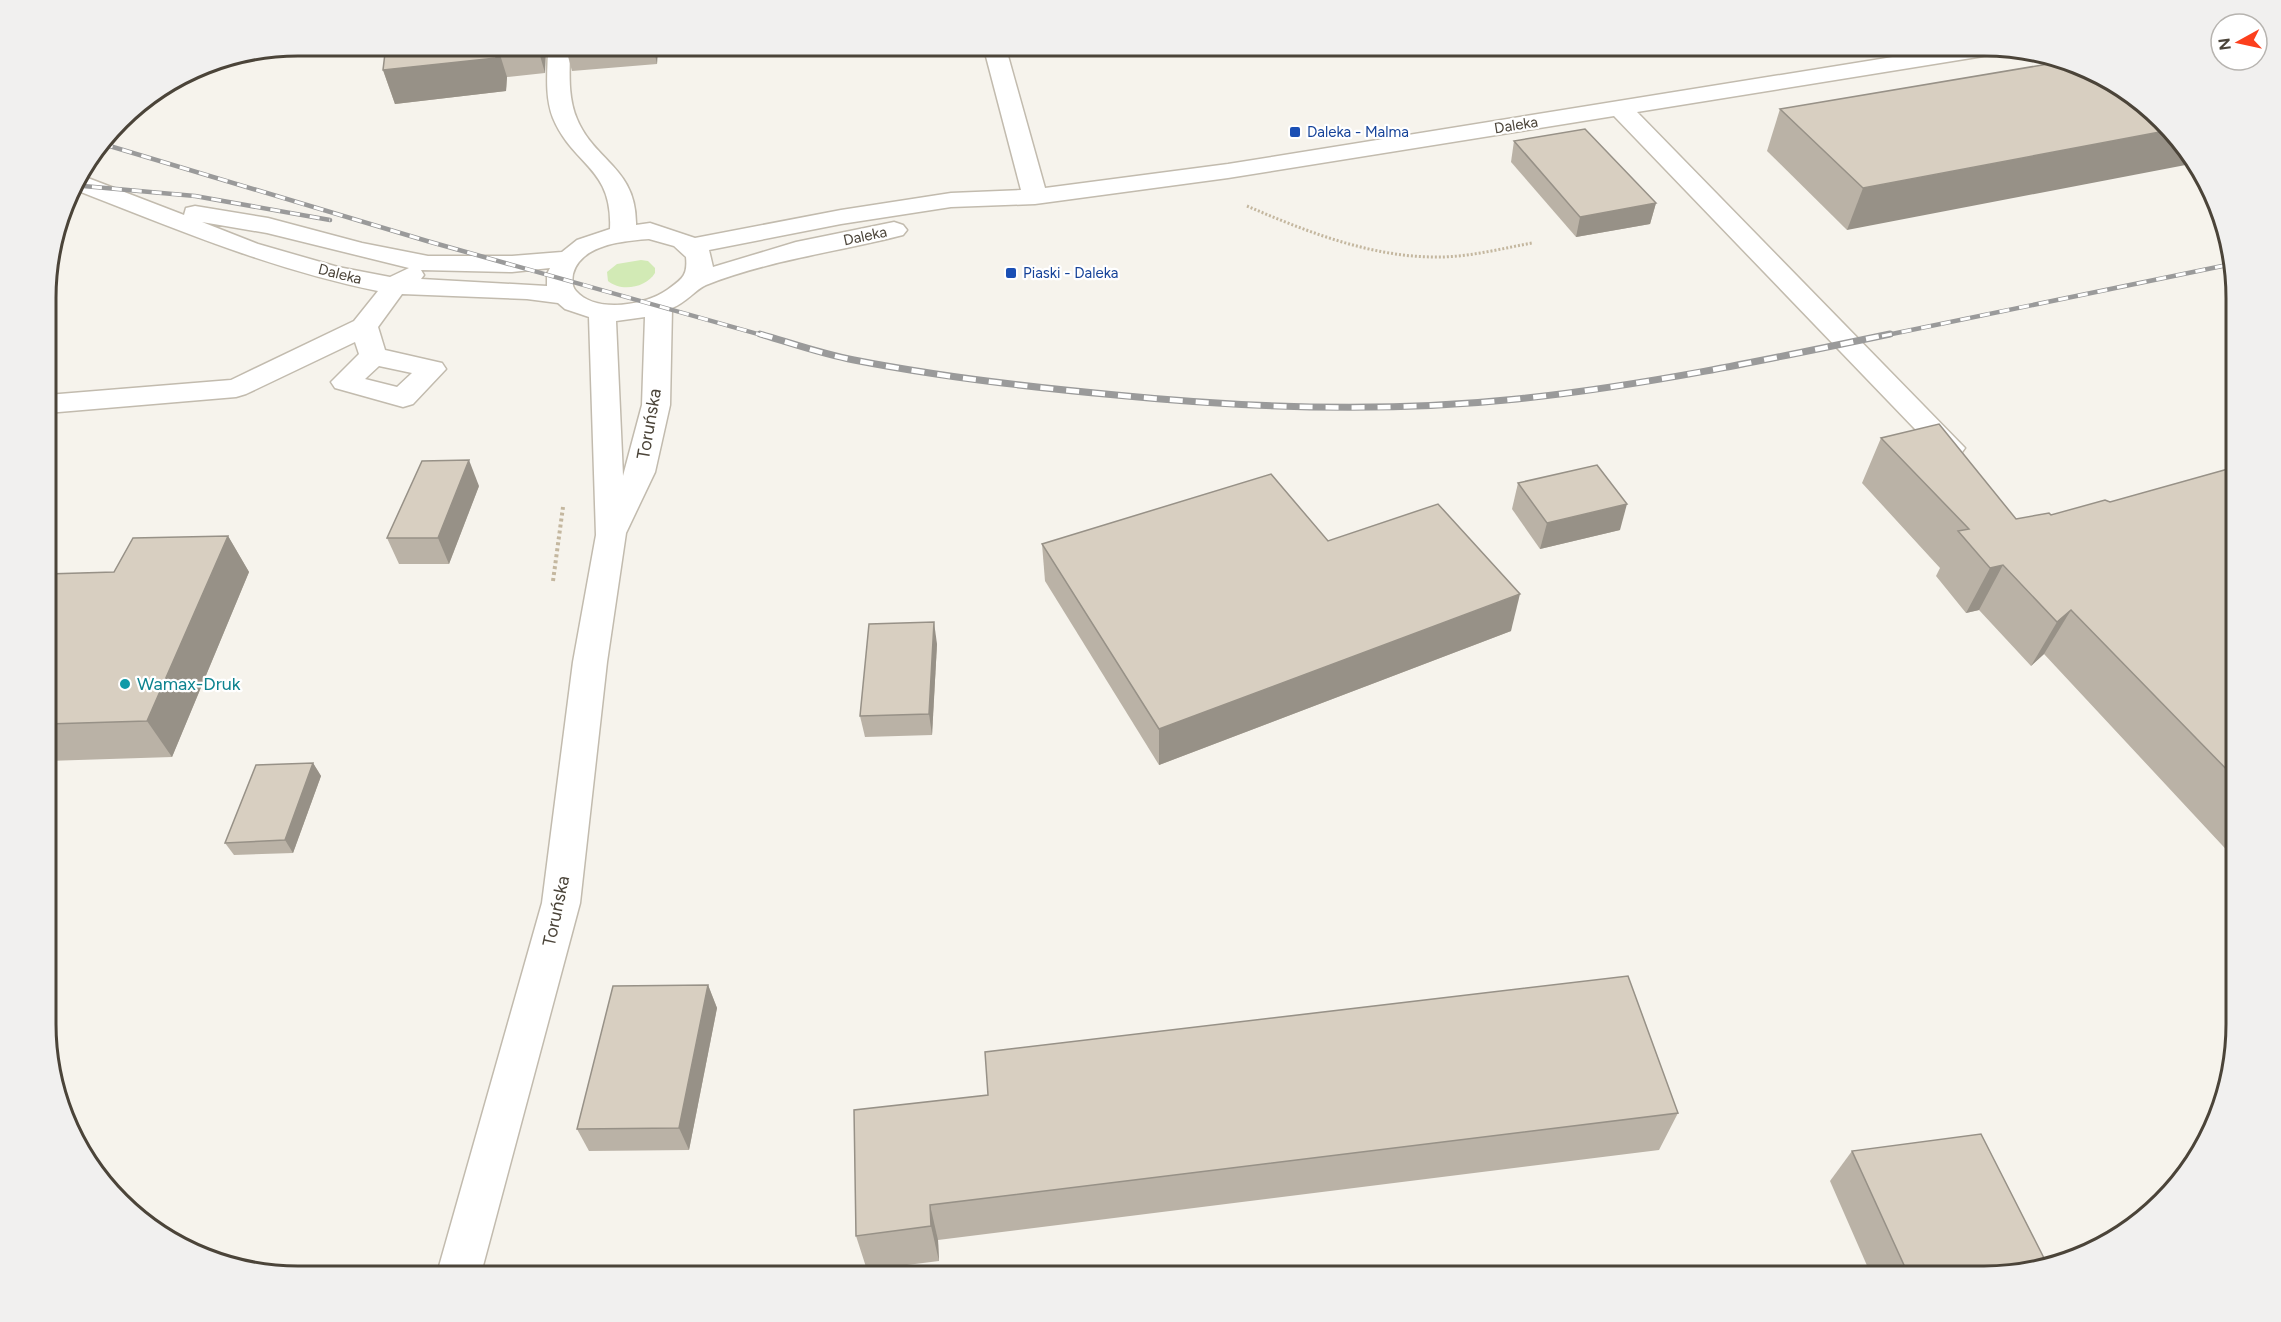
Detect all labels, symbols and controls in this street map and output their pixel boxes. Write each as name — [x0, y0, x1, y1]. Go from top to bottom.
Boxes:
north arrow — [2209, 12, 2269, 72]
text: N — [2214, 37, 2235, 51]
street label: Daleka — [1493, 113, 1539, 137]
place label: Daleka - Malma — [1307, 123, 1409, 141]
marker: Daleka - Malma — [1288, 125, 1302, 139]
street label: Daleka — [841, 223, 889, 249]
street label: Daleka — [316, 260, 364, 288]
place label: Piaski - Daleka — [1023, 264, 1118, 282]
marker: Piaski - Daleka — [1004, 266, 1018, 280]
street label: Toruńska — [632, 387, 666, 461]
place label: Wamax-Druk — [137, 673, 241, 695]
marker: Wamax-Druk — [118, 677, 132, 691]
street label: Toruńska — [538, 874, 574, 948]

